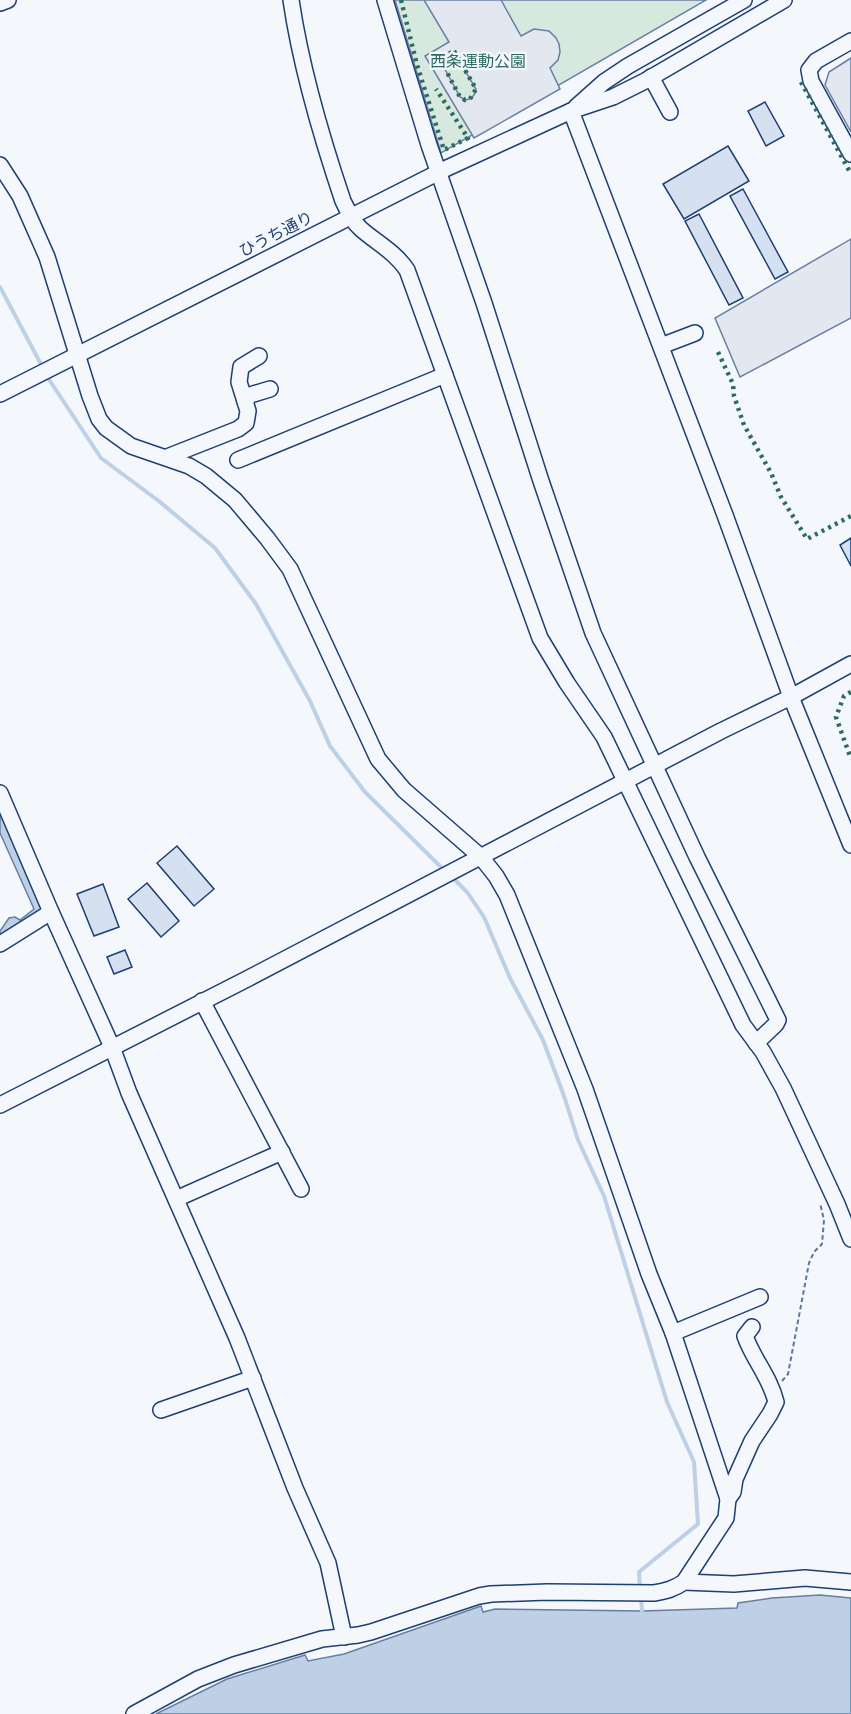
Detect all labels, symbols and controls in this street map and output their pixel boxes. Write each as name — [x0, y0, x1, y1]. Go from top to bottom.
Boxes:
park label: 西条運動公園 — [430, 52, 526, 71]
street label: ひうち通り — [236, 207, 316, 261]

